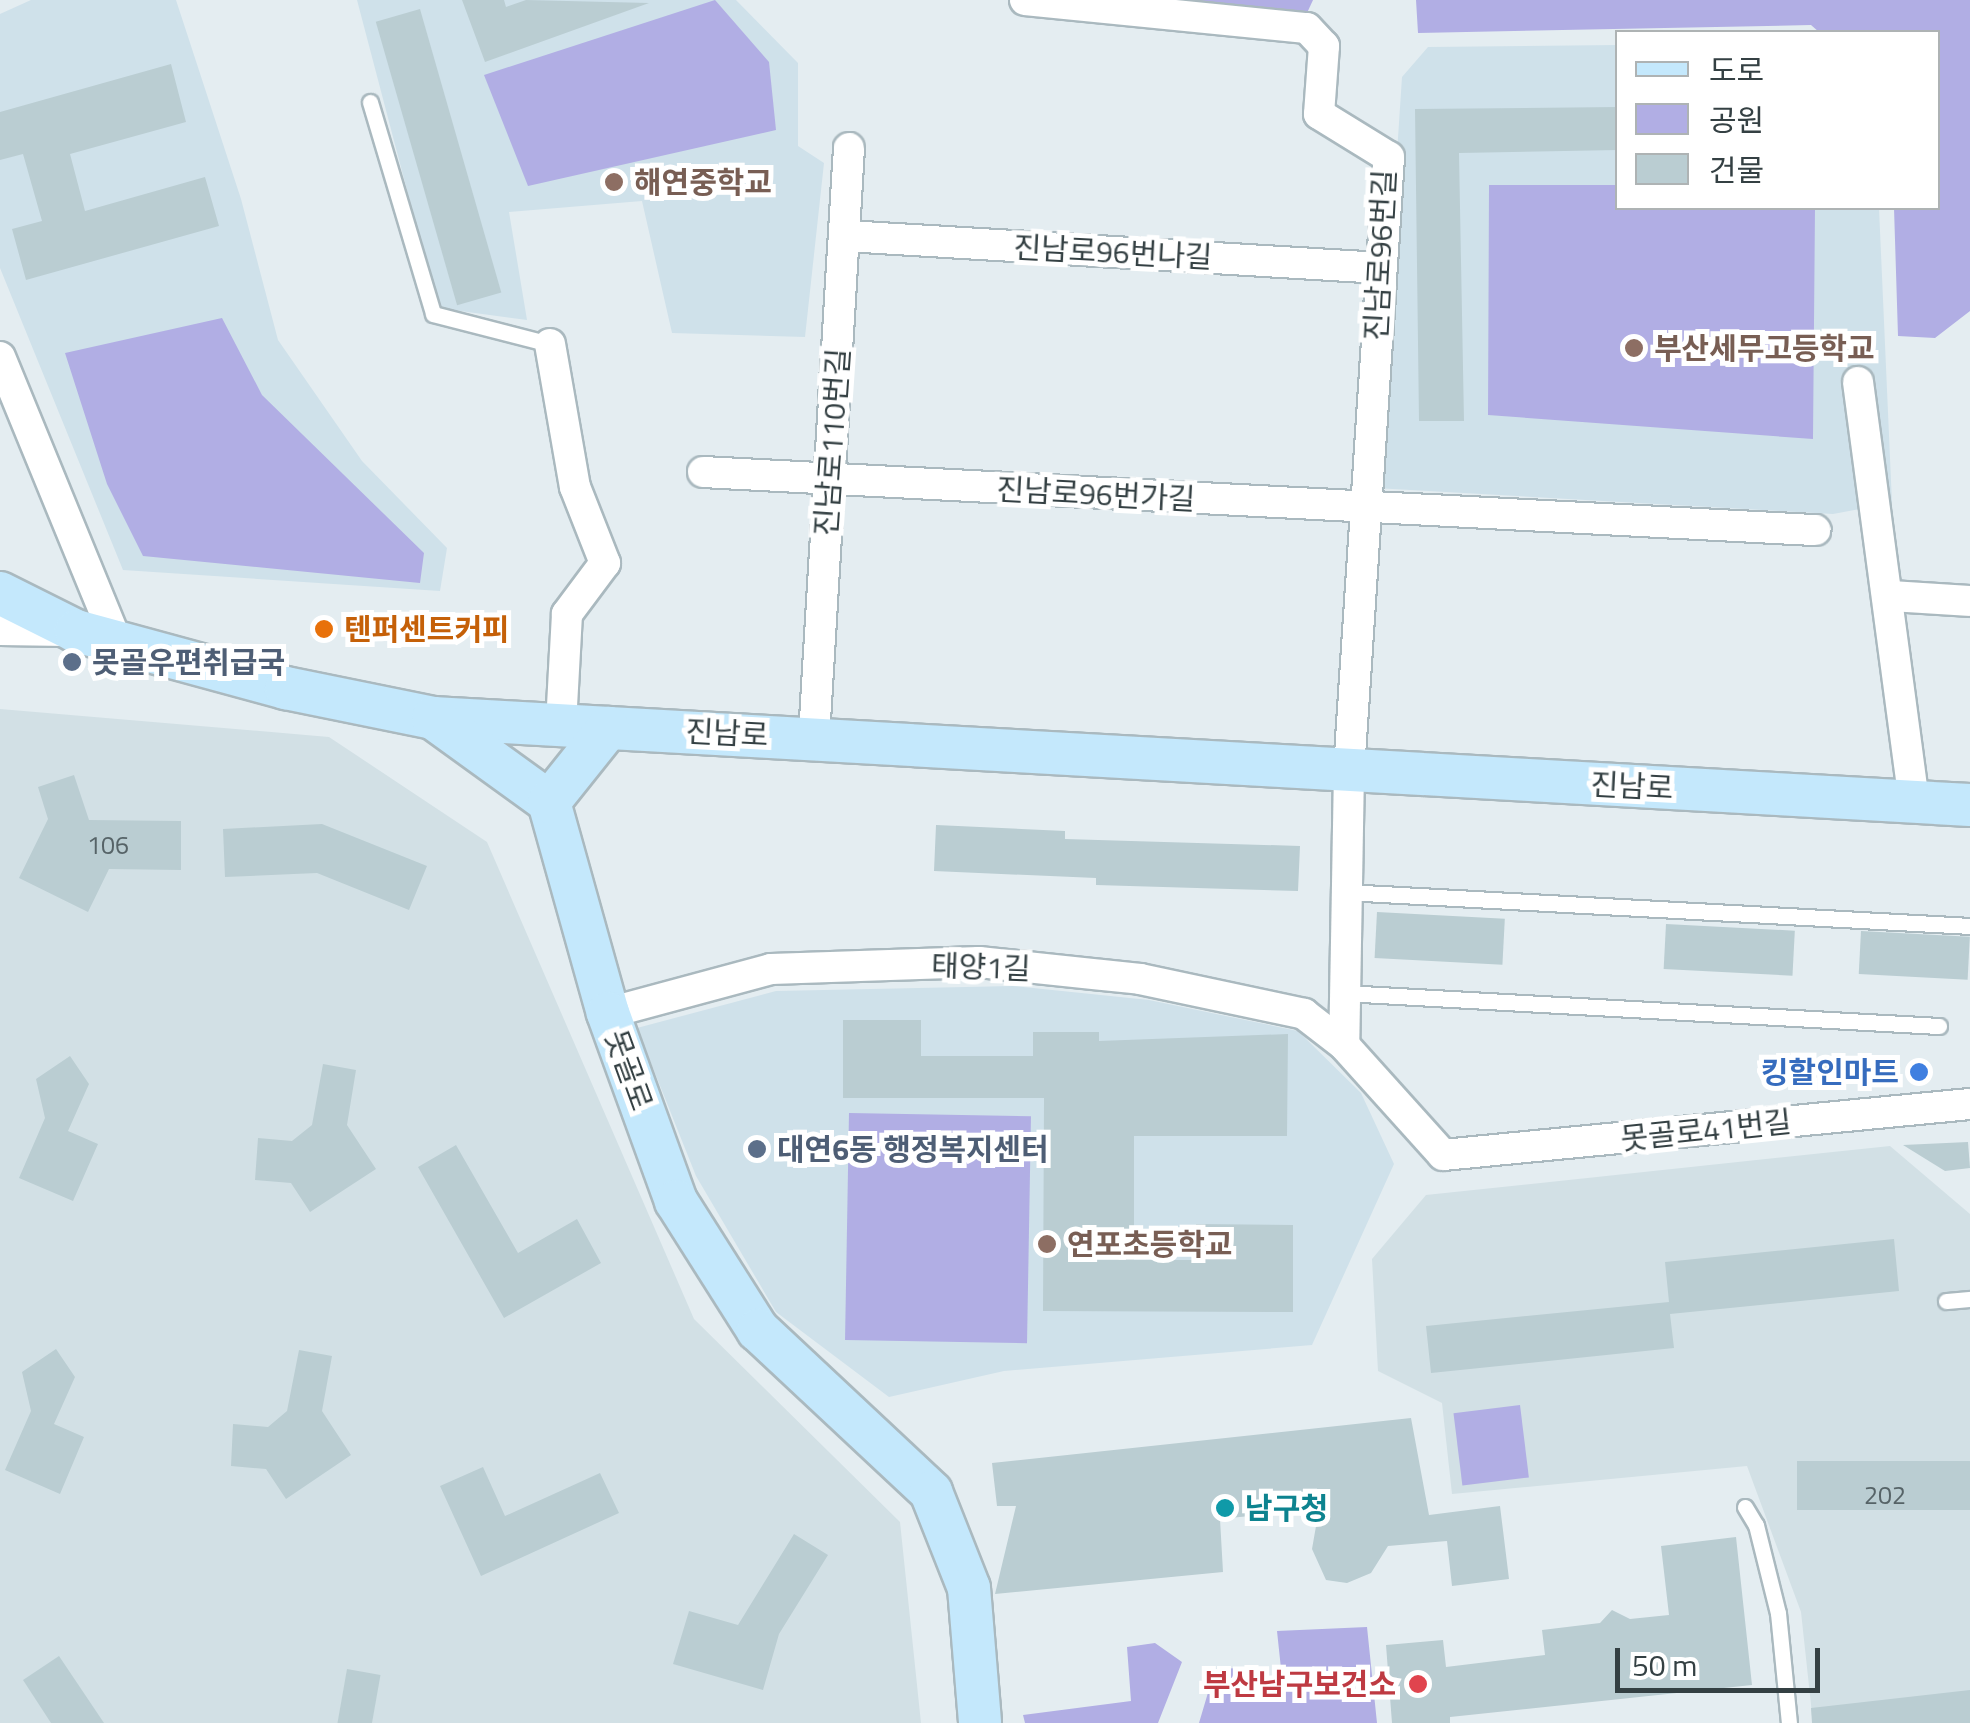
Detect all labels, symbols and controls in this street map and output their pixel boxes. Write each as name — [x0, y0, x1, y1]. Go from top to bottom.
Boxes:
legend — [1615, 30, 1940, 210]
text: 도로 — [1709, 47, 1764, 93]
text: 공원 — [1709, 97, 1764, 143]
text: 건물 — [1709, 147, 1764, 193]
place label: 해연중학교 — [634, 164, 772, 200]
street label: 진남로96번길 — [1358, 168, 1402, 342]
marker: 해연중학교 — [603, 171, 625, 193]
street label: 진남로96번나길 — [1013, 229, 1213, 275]
place label: 부산세무고등학교 — [1654, 330, 1875, 366]
marker: 부산세무고등학교 — [1623, 337, 1645, 359]
street label: 진남로110번길 — [807, 347, 857, 537]
street label: 진남로96번가길 — [996, 471, 1196, 517]
place label: 텐퍼센트커피 — [344, 611, 510, 647]
marker: 텐퍼센트커피 — [313, 618, 335, 640]
place label: 못골우편취급국 — [92, 644, 285, 680]
marker: 못골우편취급국 — [61, 651, 83, 673]
street label: 진남로 — [685, 713, 769, 753]
street label: 진남로 — [1590, 766, 1674, 806]
house number: 106 — [87, 830, 129, 860]
street label: 태양1길 — [931, 947, 1031, 987]
street label: 못골로 — [598, 1025, 660, 1115]
place label: 킹할인마트 — [1761, 1054, 1899, 1090]
marker: 킹할인마트 — [1908, 1061, 1930, 1083]
street label: 못골로41번길 — [1619, 1103, 1793, 1157]
place label: 대연6동 행정복지센터 — [777, 1131, 1049, 1167]
marker: 대연6동 행정복지센터 — [746, 1138, 768, 1160]
place label: 연포초등학교 — [1067, 1226, 1233, 1262]
marker: 연포초등학교 — [1036, 1233, 1058, 1255]
house number: 202 — [1864, 1480, 1906, 1510]
place label: 남구청 — [1245, 1490, 1328, 1526]
marker: 남구청 — [1214, 1497, 1236, 1519]
scale bar — [1620, 1628, 1825, 1690]
text: 50 m — [1632, 1642, 1697, 1688]
place label: 부산남구보건소 — [1203, 1666, 1396, 1702]
marker: 부산남구보건소 — [1405, 1671, 1431, 1697]

